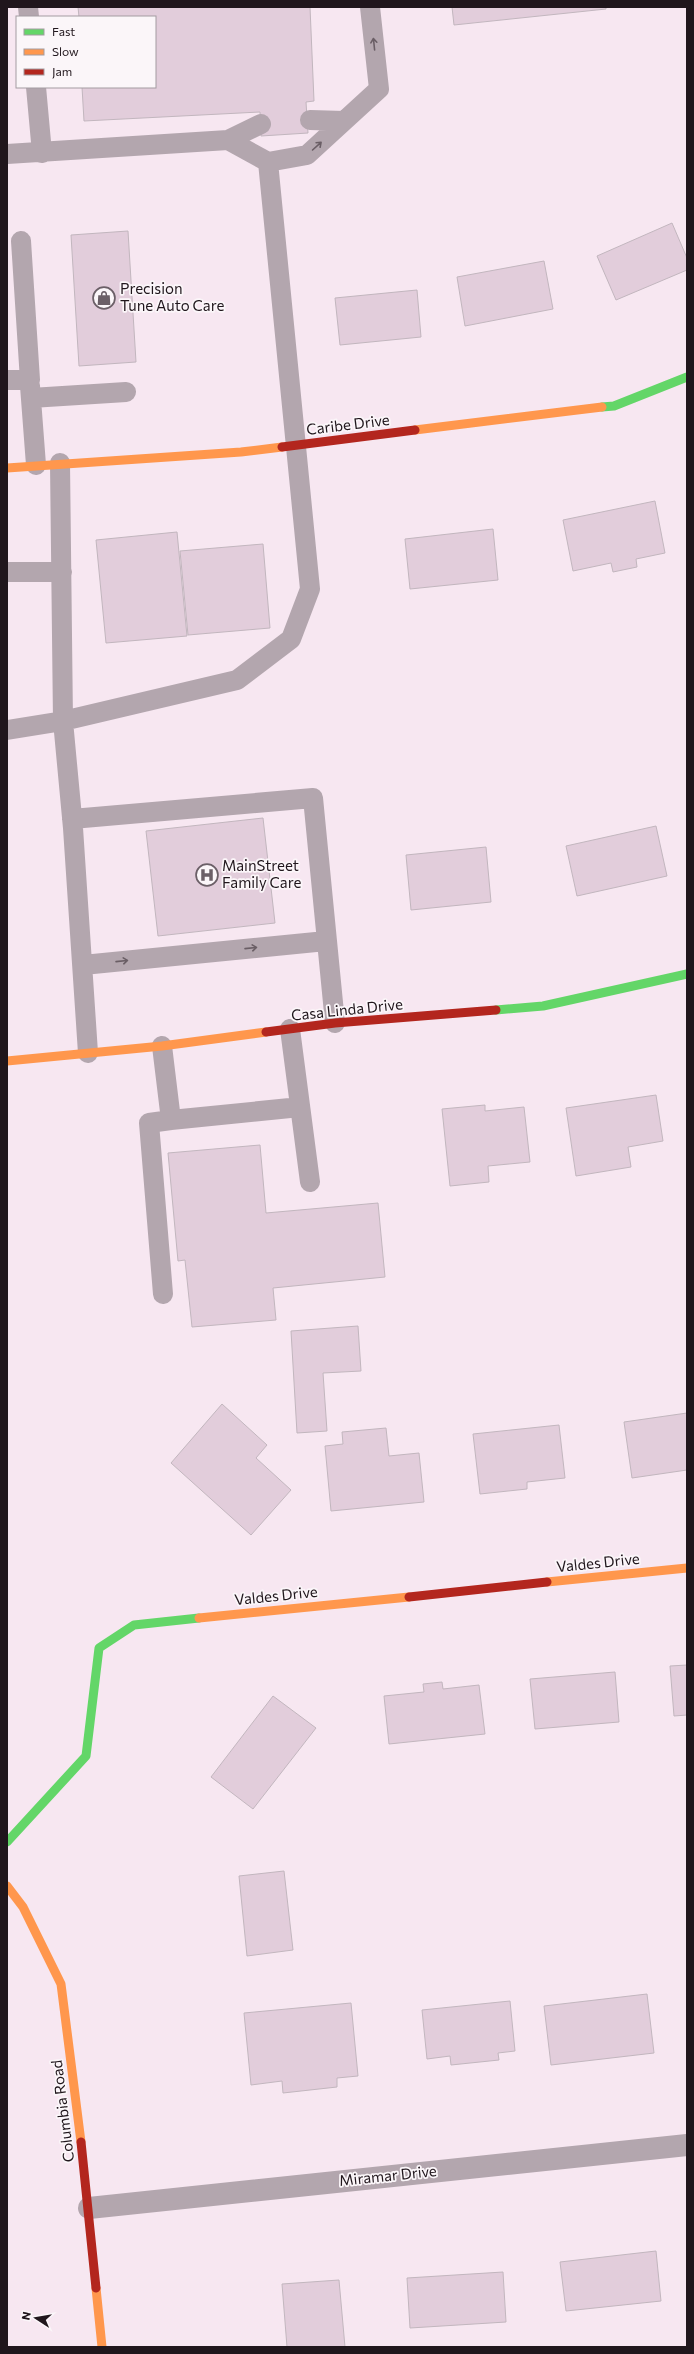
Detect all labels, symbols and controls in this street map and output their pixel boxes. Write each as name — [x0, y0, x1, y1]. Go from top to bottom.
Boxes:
legend — [16, 16, 156, 88]
text: Fast — [52, 24, 75, 38]
one-way arrow — [370, 38, 378, 51]
text: Slow — [52, 44, 79, 58]
text: Jam — [52, 64, 72, 79]
one-way arrow — [312, 141, 322, 151]
place label: Precision Tune Auto Care — [120, 279, 224, 314]
shop icon: Precision Tune Auto Care — [91, 285, 117, 311]
street label: Caribe Drive — [305, 410, 391, 438]
place label: MainStreet Family Care — [222, 856, 301, 891]
hospital icon: MainStreet Family Care — [194, 862, 220, 888]
one-way arrow — [244, 945, 257, 952]
one-way arrow — [115, 957, 128, 965]
street label: Casa Linda Drive — [290, 994, 404, 1024]
street label: Valdes Drive — [555, 1549, 641, 1575]
street label: Valdes Drive — [233, 1582, 319, 1608]
street label: Columbia Road — [47, 2059, 77, 2163]
street label: Miramar Drive — [338, 2161, 438, 2189]
north arrow — [16, 2298, 56, 2338]
text: N — [19, 2310, 33, 2321]

